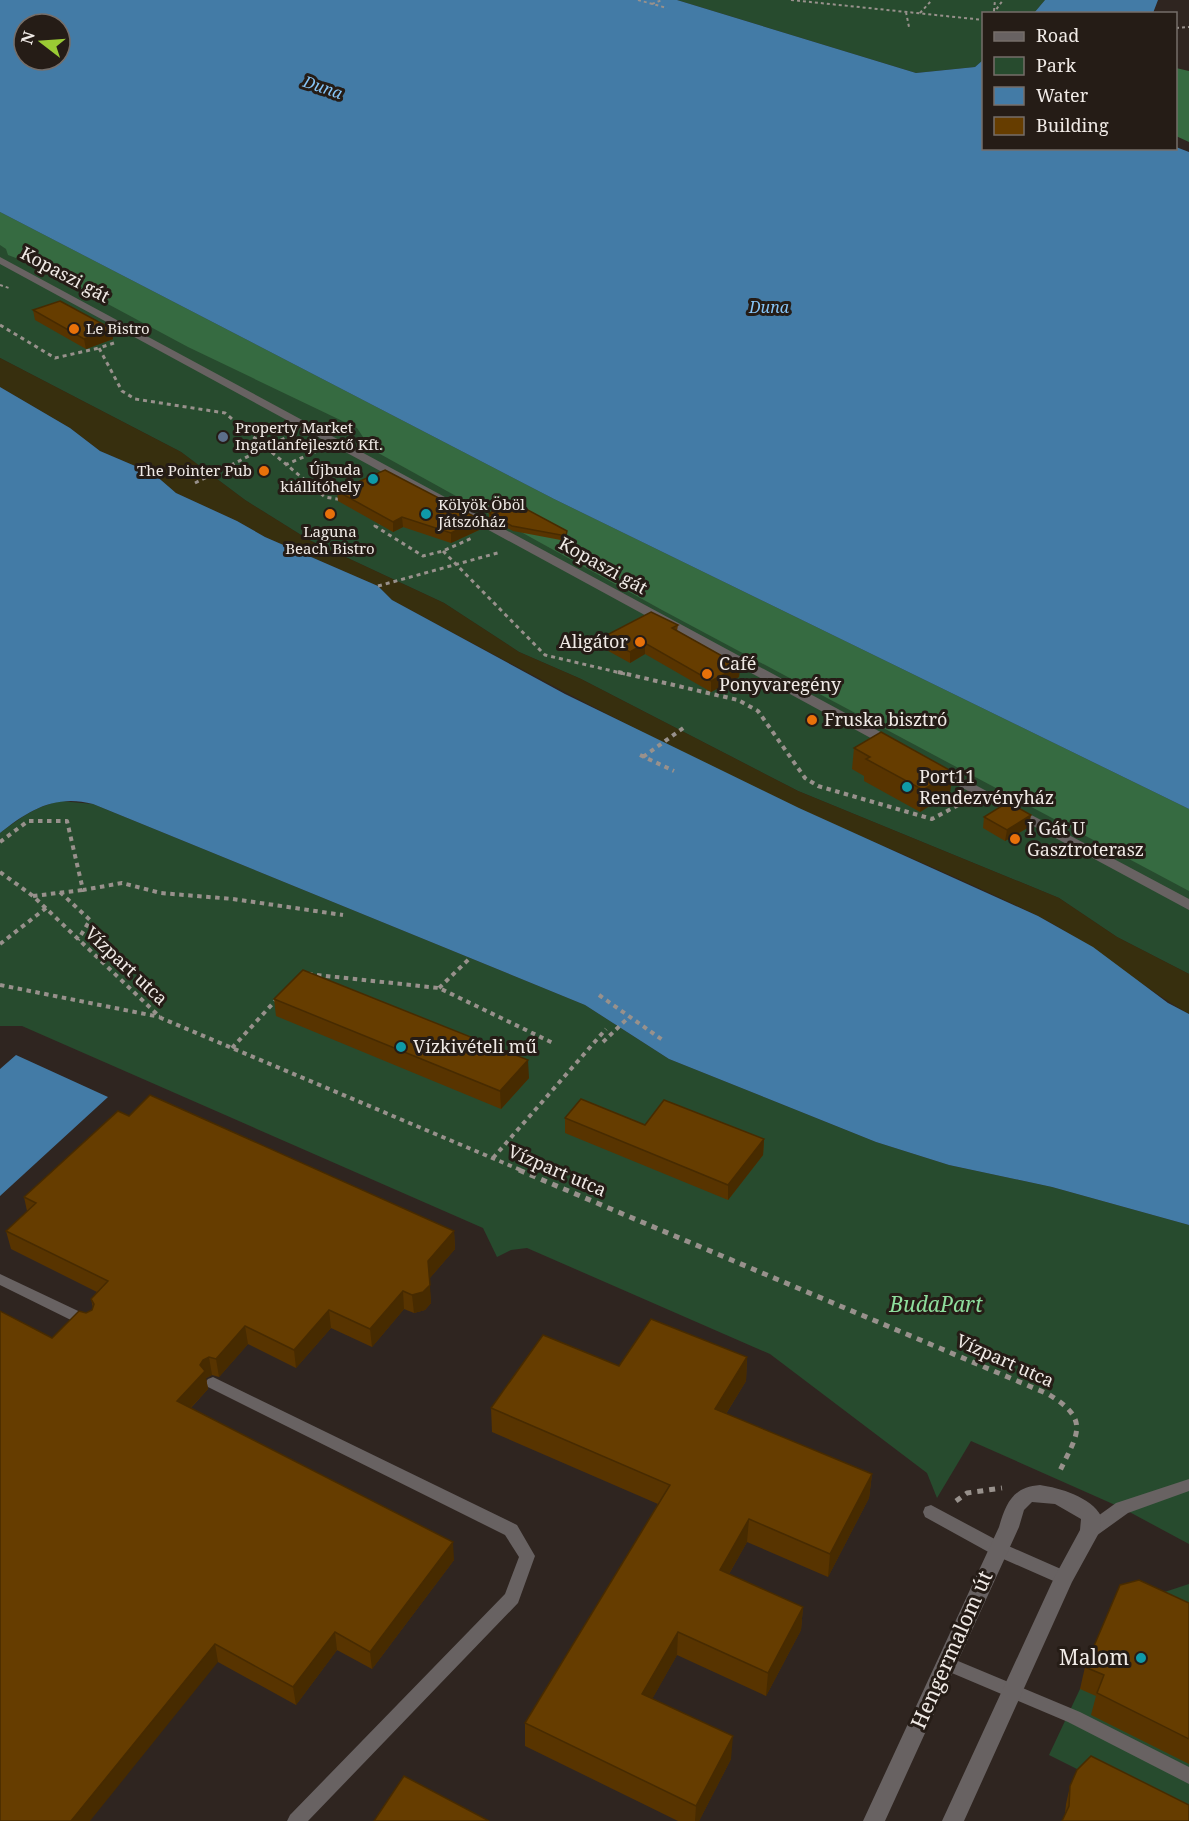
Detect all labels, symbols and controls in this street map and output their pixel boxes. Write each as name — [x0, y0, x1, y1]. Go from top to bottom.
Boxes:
north arrow — [12, 12, 72, 72]
legend — [982, 12, 1177, 150]
text: Road — [1036, 23, 1079, 47]
text: N — [15, 28, 40, 47]
text: Park — [1036, 53, 1076, 77]
water label: Duna — [300, 70, 346, 104]
text: Water — [1036, 83, 1089, 107]
text: Building — [1036, 113, 1109, 137]
street label: Kopaszi gát — [17, 241, 114, 308]
water label: Duna — [748, 296, 790, 318]
place label: Le Bistro — [86, 318, 150, 338]
marker: Le Bistro — [67, 322, 81, 336]
place label: Property Market Ingatlanfejlesztő Kft. — [235, 417, 383, 454]
marker: Property Market Ingatlanfejlesztő Kft. — [216, 430, 230, 444]
place label: Újbuda kiállítóhely — [280, 459, 362, 496]
place label: The Pointer Pub — [137, 460, 252, 480]
marker: The Pointer Pub — [257, 464, 271, 478]
marker: Újbuda kiállítóhely — [366, 472, 380, 486]
place label: Kölyök Öböl Játszóház — [437, 494, 525, 531]
marker: Laguna Beach Bistro — [323, 507, 337, 521]
marker: Kölyök Öböl Játszóház — [419, 507, 433, 521]
place label: Laguna Beach Bistro — [285, 521, 375, 558]
street label: Kopaszi gát — [555, 531, 652, 599]
place label: Aligátor — [559, 629, 629, 653]
marker: Aligátor — [633, 635, 647, 649]
place label: Café Ponyvaregény — [719, 651, 842, 696]
marker: Café Ponyvaregény — [700, 667, 714, 681]
place label: Fruska bisztró — [824, 707, 947, 731]
marker: Fruska bisztró — [805, 713, 819, 727]
place label: Port11 Rendezvényház — [919, 764, 1054, 809]
marker: Port11 Rendezvényház — [900, 780, 914, 794]
place label: I Gát U Gasztroterasz — [1027, 816, 1144, 861]
marker: I Gát U Gasztroterasz — [1008, 832, 1022, 846]
street label: Vízpart utca — [80, 921, 173, 1010]
place label: Vízkivételi mű — [413, 1034, 537, 1058]
marker: Vízkivételi mű — [394, 1040, 408, 1054]
street label: Vízpart utca — [505, 1139, 610, 1202]
park label: BudaPart — [888, 1290, 983, 1318]
street label: Vízpart utca — [953, 1328, 1058, 1392]
street label: Hengermalom út — [904, 1566, 998, 1733]
place label: Malom — [1059, 1643, 1129, 1671]
marker: Malom — [1134, 1651, 1148, 1665]

